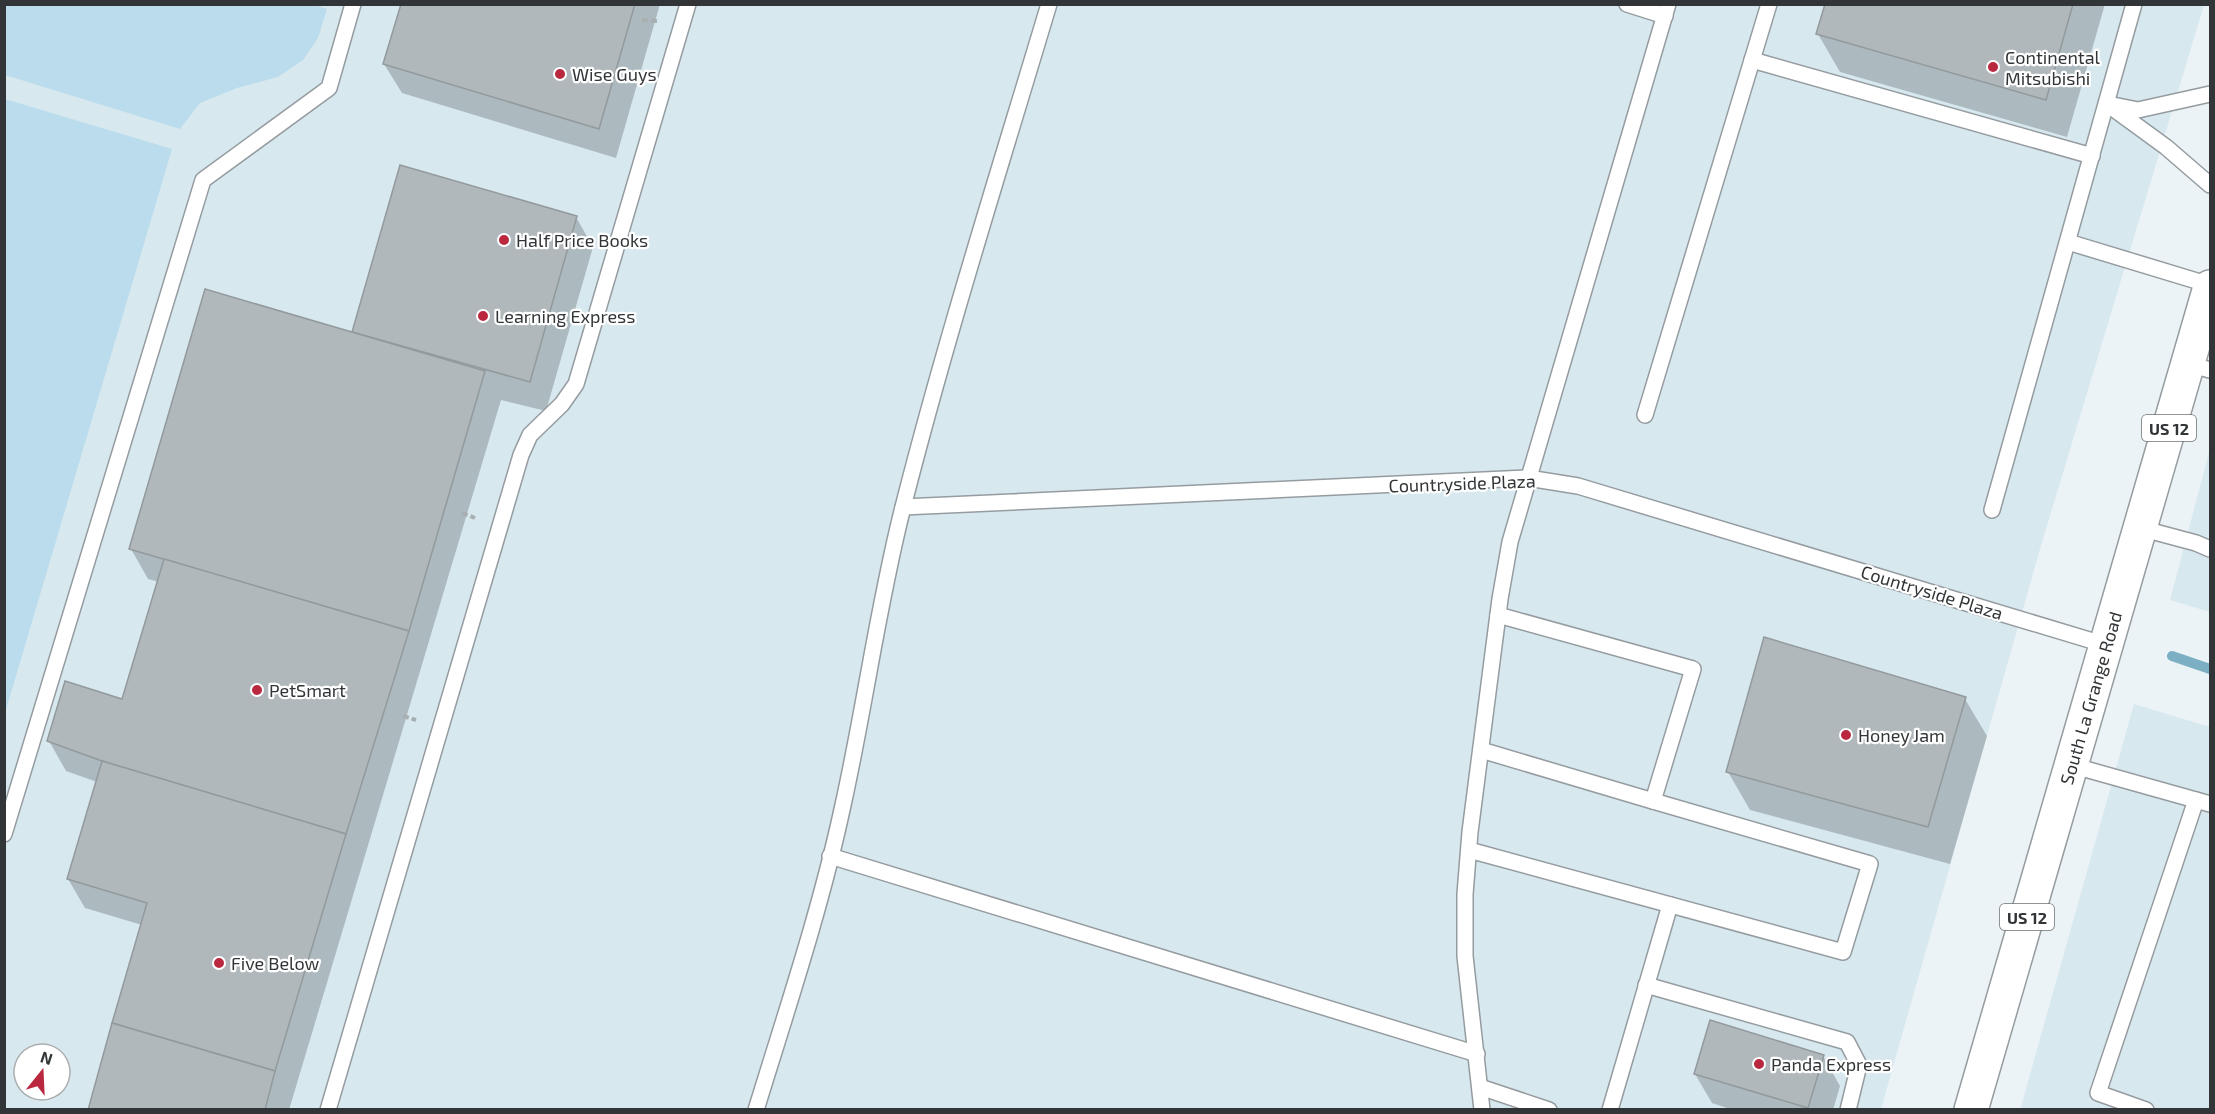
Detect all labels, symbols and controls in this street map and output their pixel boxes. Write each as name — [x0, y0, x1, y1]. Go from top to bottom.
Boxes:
place label: Continental Mitsubishi — [2005, 46, 2101, 89]
marker: Continental Mitsubishi — [1986, 60, 2000, 74]
place label: Wise Guys — [572, 63, 657, 85]
marker: Wise Guys — [553, 67, 567, 81]
place label: Half Price Books — [516, 229, 648, 251]
marker: Half Price Books — [497, 233, 511, 247]
place label: Learning Express — [495, 305, 635, 327]
marker: Learning Express — [476, 309, 490, 323]
road number: US 12 — [2142, 415, 2196, 441]
street label: Countryside Plaza — [1388, 469, 1536, 497]
street label: Countryside Plaza — [1858, 560, 2006, 624]
street label: South La Grange Road — [2055, 609, 2126, 787]
place label: PetSmart — [269, 679, 346, 701]
marker: PetSmart — [250, 683, 264, 697]
place label: Honey Jam — [1858, 724, 1945, 746]
marker: Honey Jam — [1839, 728, 1853, 742]
road number: US 12 — [2000, 904, 2054, 930]
place label: Five Below — [231, 952, 320, 974]
marker: Five Below — [212, 956, 226, 970]
north arrow — [12, 1042, 72, 1102]
text: N — [38, 1046, 55, 1068]
place label: Panda Express — [1771, 1053, 1891, 1075]
marker: Panda Express — [1752, 1057, 1766, 1071]

